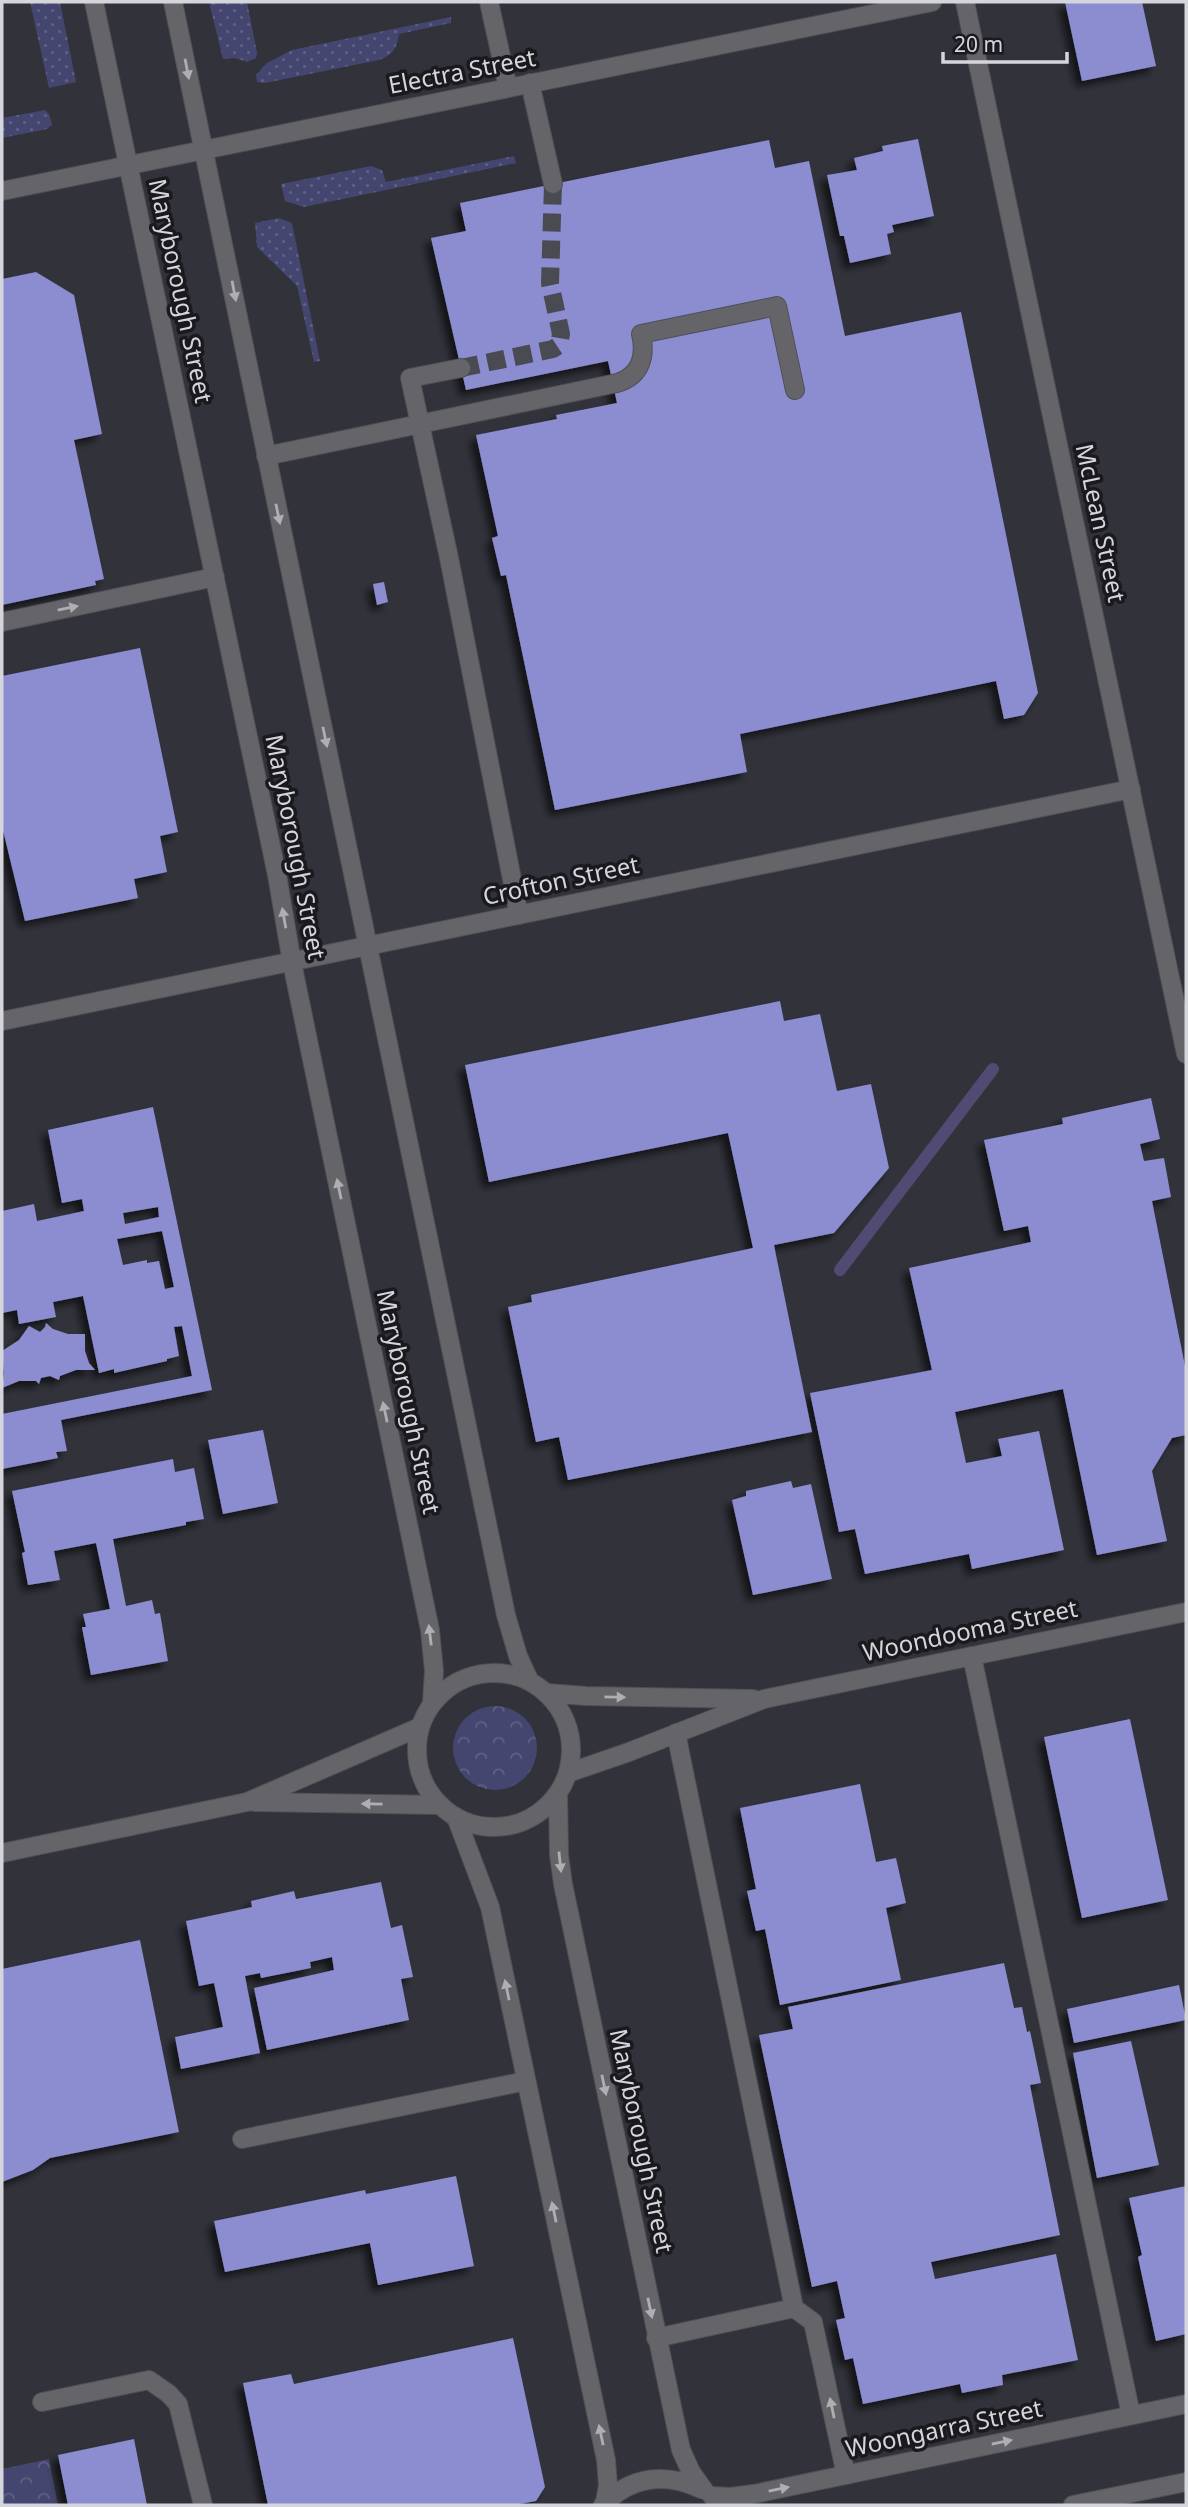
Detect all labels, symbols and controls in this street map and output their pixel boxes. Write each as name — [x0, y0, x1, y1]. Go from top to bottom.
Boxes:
scale bar — [943, 21, 1067, 65]
text: 20 m — [954, 30, 1003, 58]
street label: Electra Street — [385, 40, 539, 101]
one-way arrow — [181, 58, 192, 80]
street label: Maryborough Street — [142, 176, 221, 406]
one-way arrow — [228, 280, 239, 302]
street label: McLean Street — [1069, 441, 1134, 605]
one-way arrow — [273, 503, 284, 525]
one-way arrow — [58, 602, 80, 613]
one-way arrow — [319, 726, 330, 748]
street label: Maryborough Street — [258, 732, 335, 962]
street label: Crofton Street — [480, 847, 642, 912]
one-way arrow — [278, 907, 289, 929]
one-way arrow — [333, 1178, 344, 1200]
street label: Maryborough Street — [370, 1287, 449, 1517]
one-way arrow — [379, 1401, 390, 1423]
street label: Woondooma Street — [859, 1591, 1080, 1668]
one-way arrow — [424, 1624, 435, 1646]
one-way arrow — [604, 1691, 626, 1703]
one-way arrow — [360, 1798, 382, 1809]
one-way arrow — [555, 1851, 566, 1873]
one-way arrow — [502, 1979, 513, 2001]
street label: Maryborough Street — [603, 2026, 682, 2256]
one-way arrow — [599, 2074, 610, 2096]
one-way arrow — [549, 2201, 560, 2223]
one-way arrow — [645, 2297, 656, 2319]
street label: Woongarra Street — [842, 2391, 1045, 2464]
one-way arrow — [826, 2397, 837, 2419]
one-way arrow — [596, 2424, 607, 2446]
one-way arrow — [991, 2437, 1013, 2448]
one-way arrow — [768, 2483, 790, 2494]

